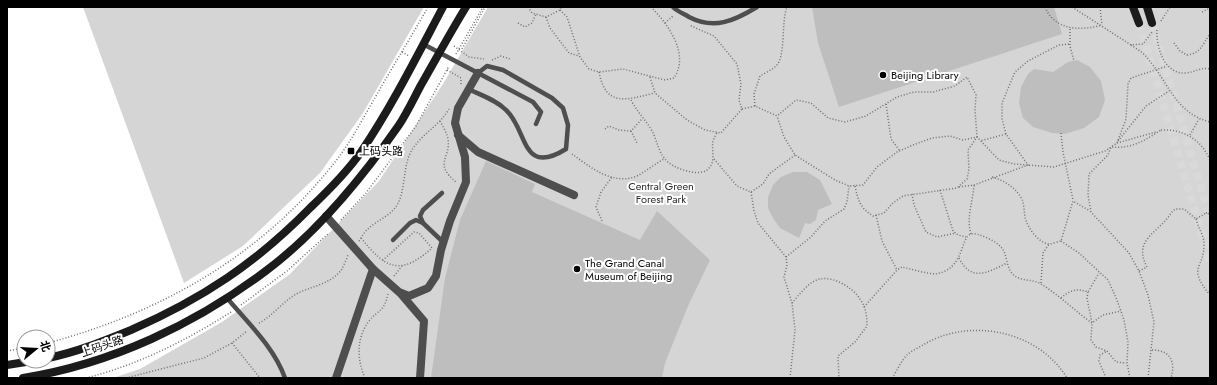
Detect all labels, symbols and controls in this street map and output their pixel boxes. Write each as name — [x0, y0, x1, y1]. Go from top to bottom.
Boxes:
place label: Beijing Library — [891, 67, 959, 83]
marker: Beijing Library — [878, 70, 888, 80]
place label: 上码头路 — [359, 143, 403, 159]
marker: 上码头路 — [346, 146, 356, 156]
park label: Central Green Forest Park — [628, 178, 694, 207]
place label: The Grand Canal Museum of Beijing — [585, 255, 672, 284]
marker: The Grand Canal Museum of Beijing — [572, 264, 582, 274]
north arrow — [16, 329, 56, 369]
street label: 上码头路 — [79, 331, 125, 361]
text: 北 — [36, 338, 55, 354]

